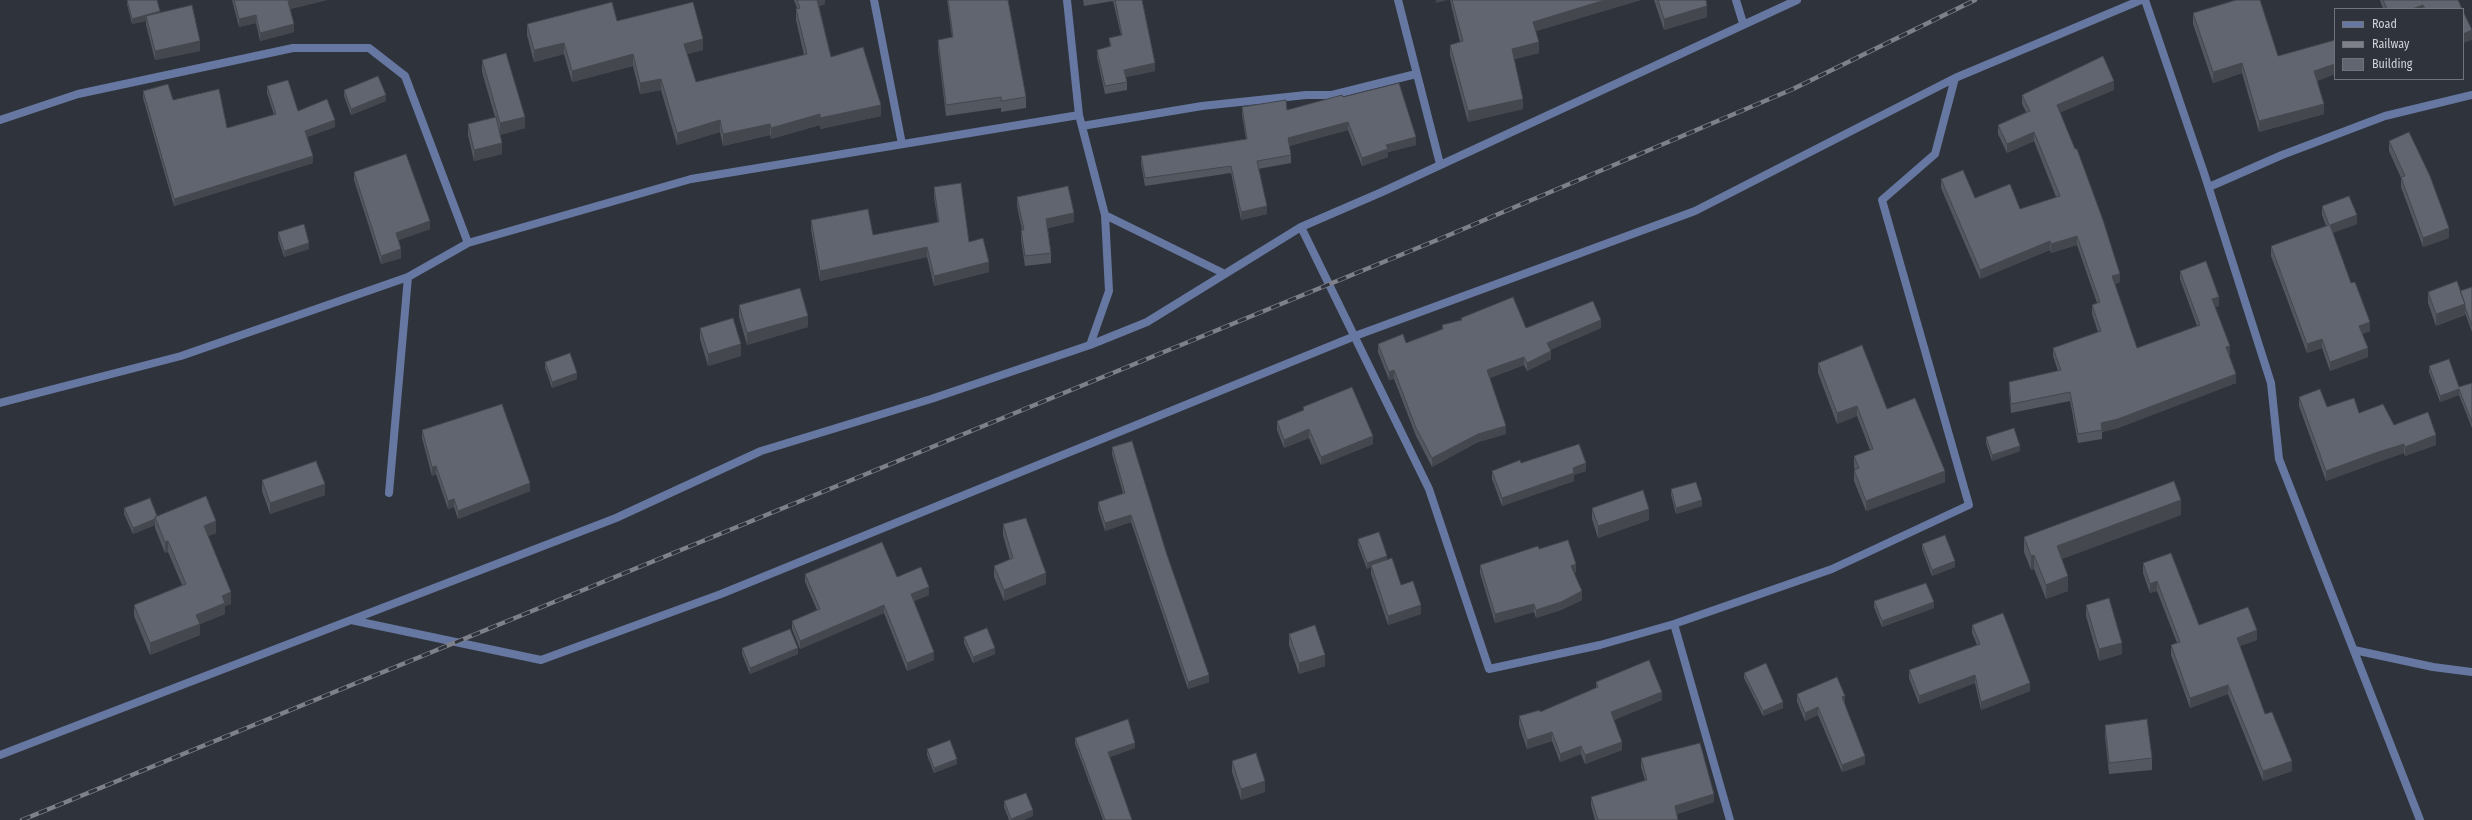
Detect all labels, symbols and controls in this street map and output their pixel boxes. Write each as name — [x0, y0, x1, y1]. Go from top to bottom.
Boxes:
legend — [2334, 8, 2464, 80]
text: Road — [2372, 17, 2397, 31]
text: Railway — [2372, 37, 2409, 51]
text: Building — [2372, 57, 2412, 71]

